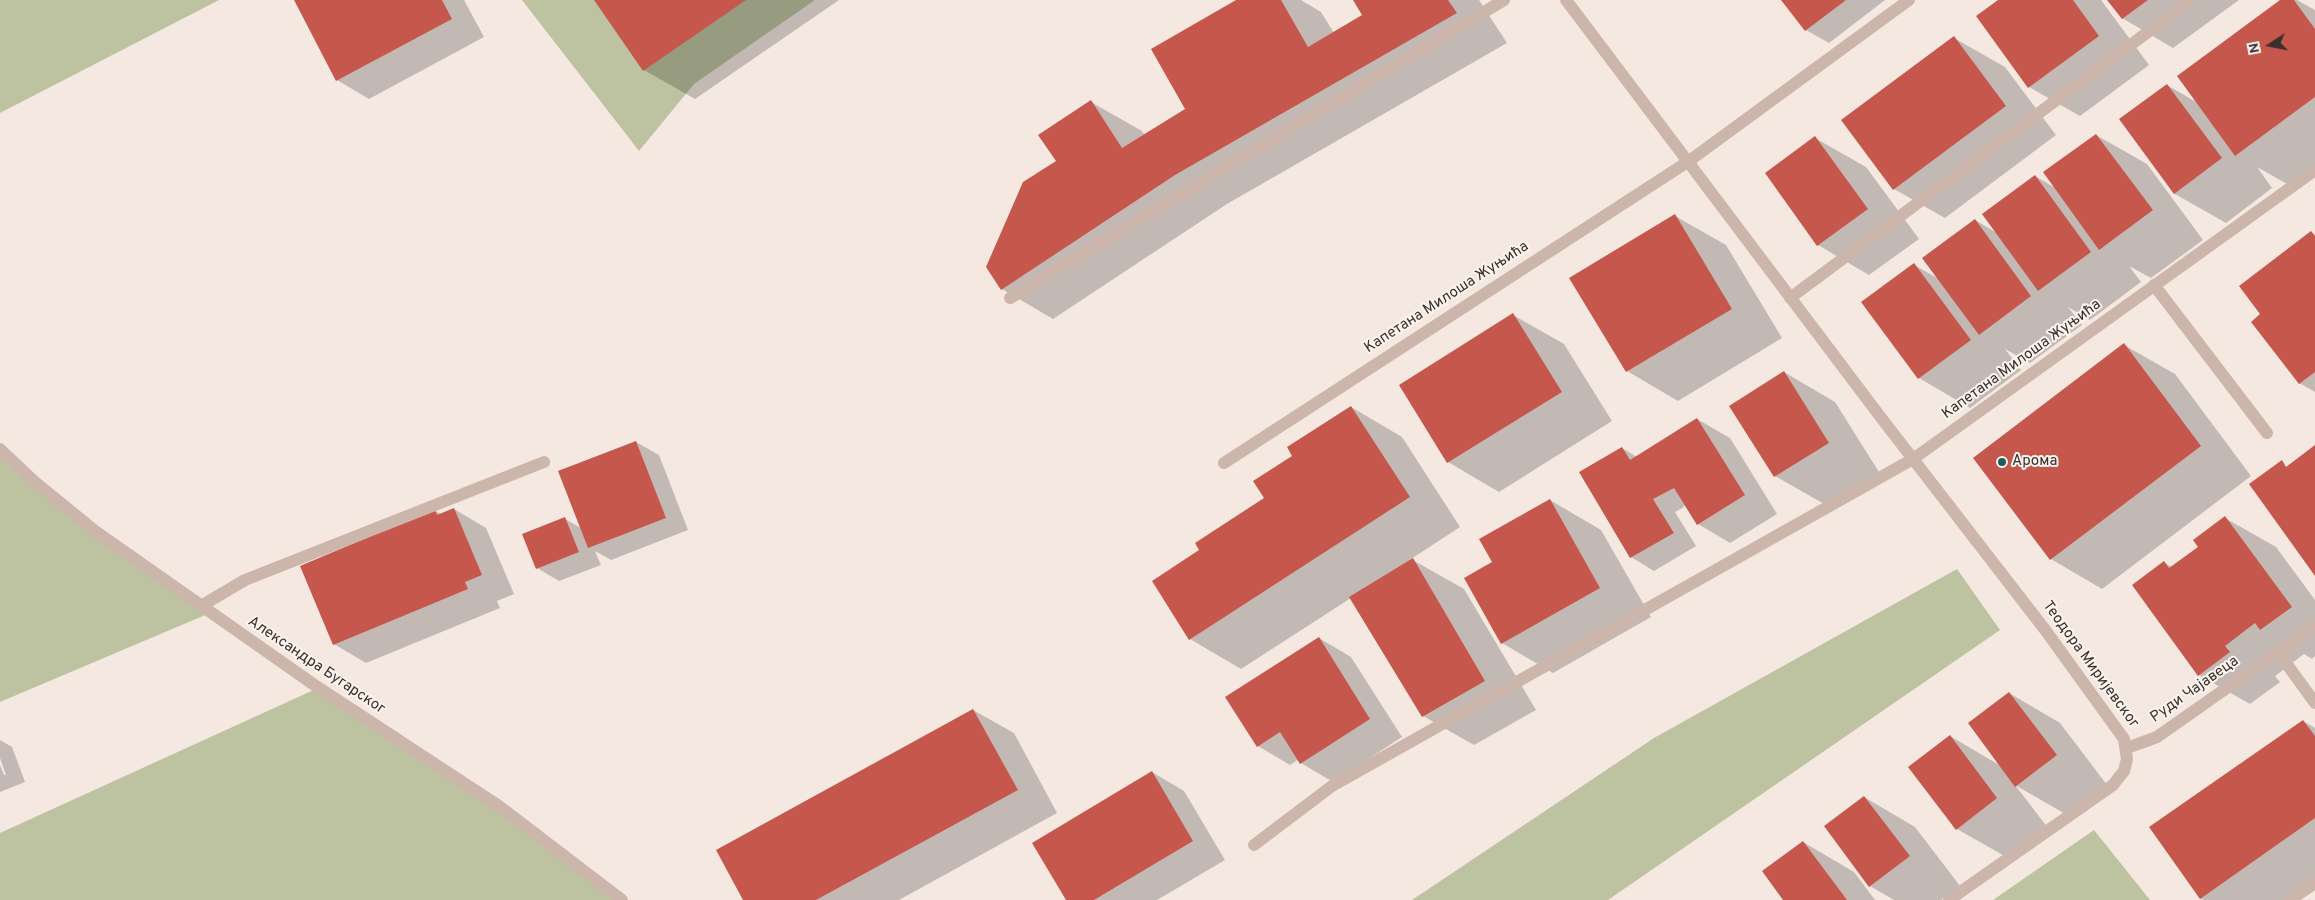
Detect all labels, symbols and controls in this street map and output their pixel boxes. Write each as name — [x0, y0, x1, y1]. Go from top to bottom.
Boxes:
north arrow — [2245, 20, 2295, 70]
text: N — [2245, 41, 2264, 55]
street label: Капетана Милоша Жуњића — [1362, 238, 1532, 358]
street label: Капетана Милоша Жуњића — [1939, 296, 2105, 424]
place label: Арома — [2012, 453, 2057, 471]
marker: Арома — [1996, 456, 2008, 468]
street label: Теодора Миријевског — [2038, 598, 2142, 732]
street label: Александра Бугарског — [244, 613, 388, 719]
street label: Руди Чајавеца — [2147, 653, 2243, 727]

